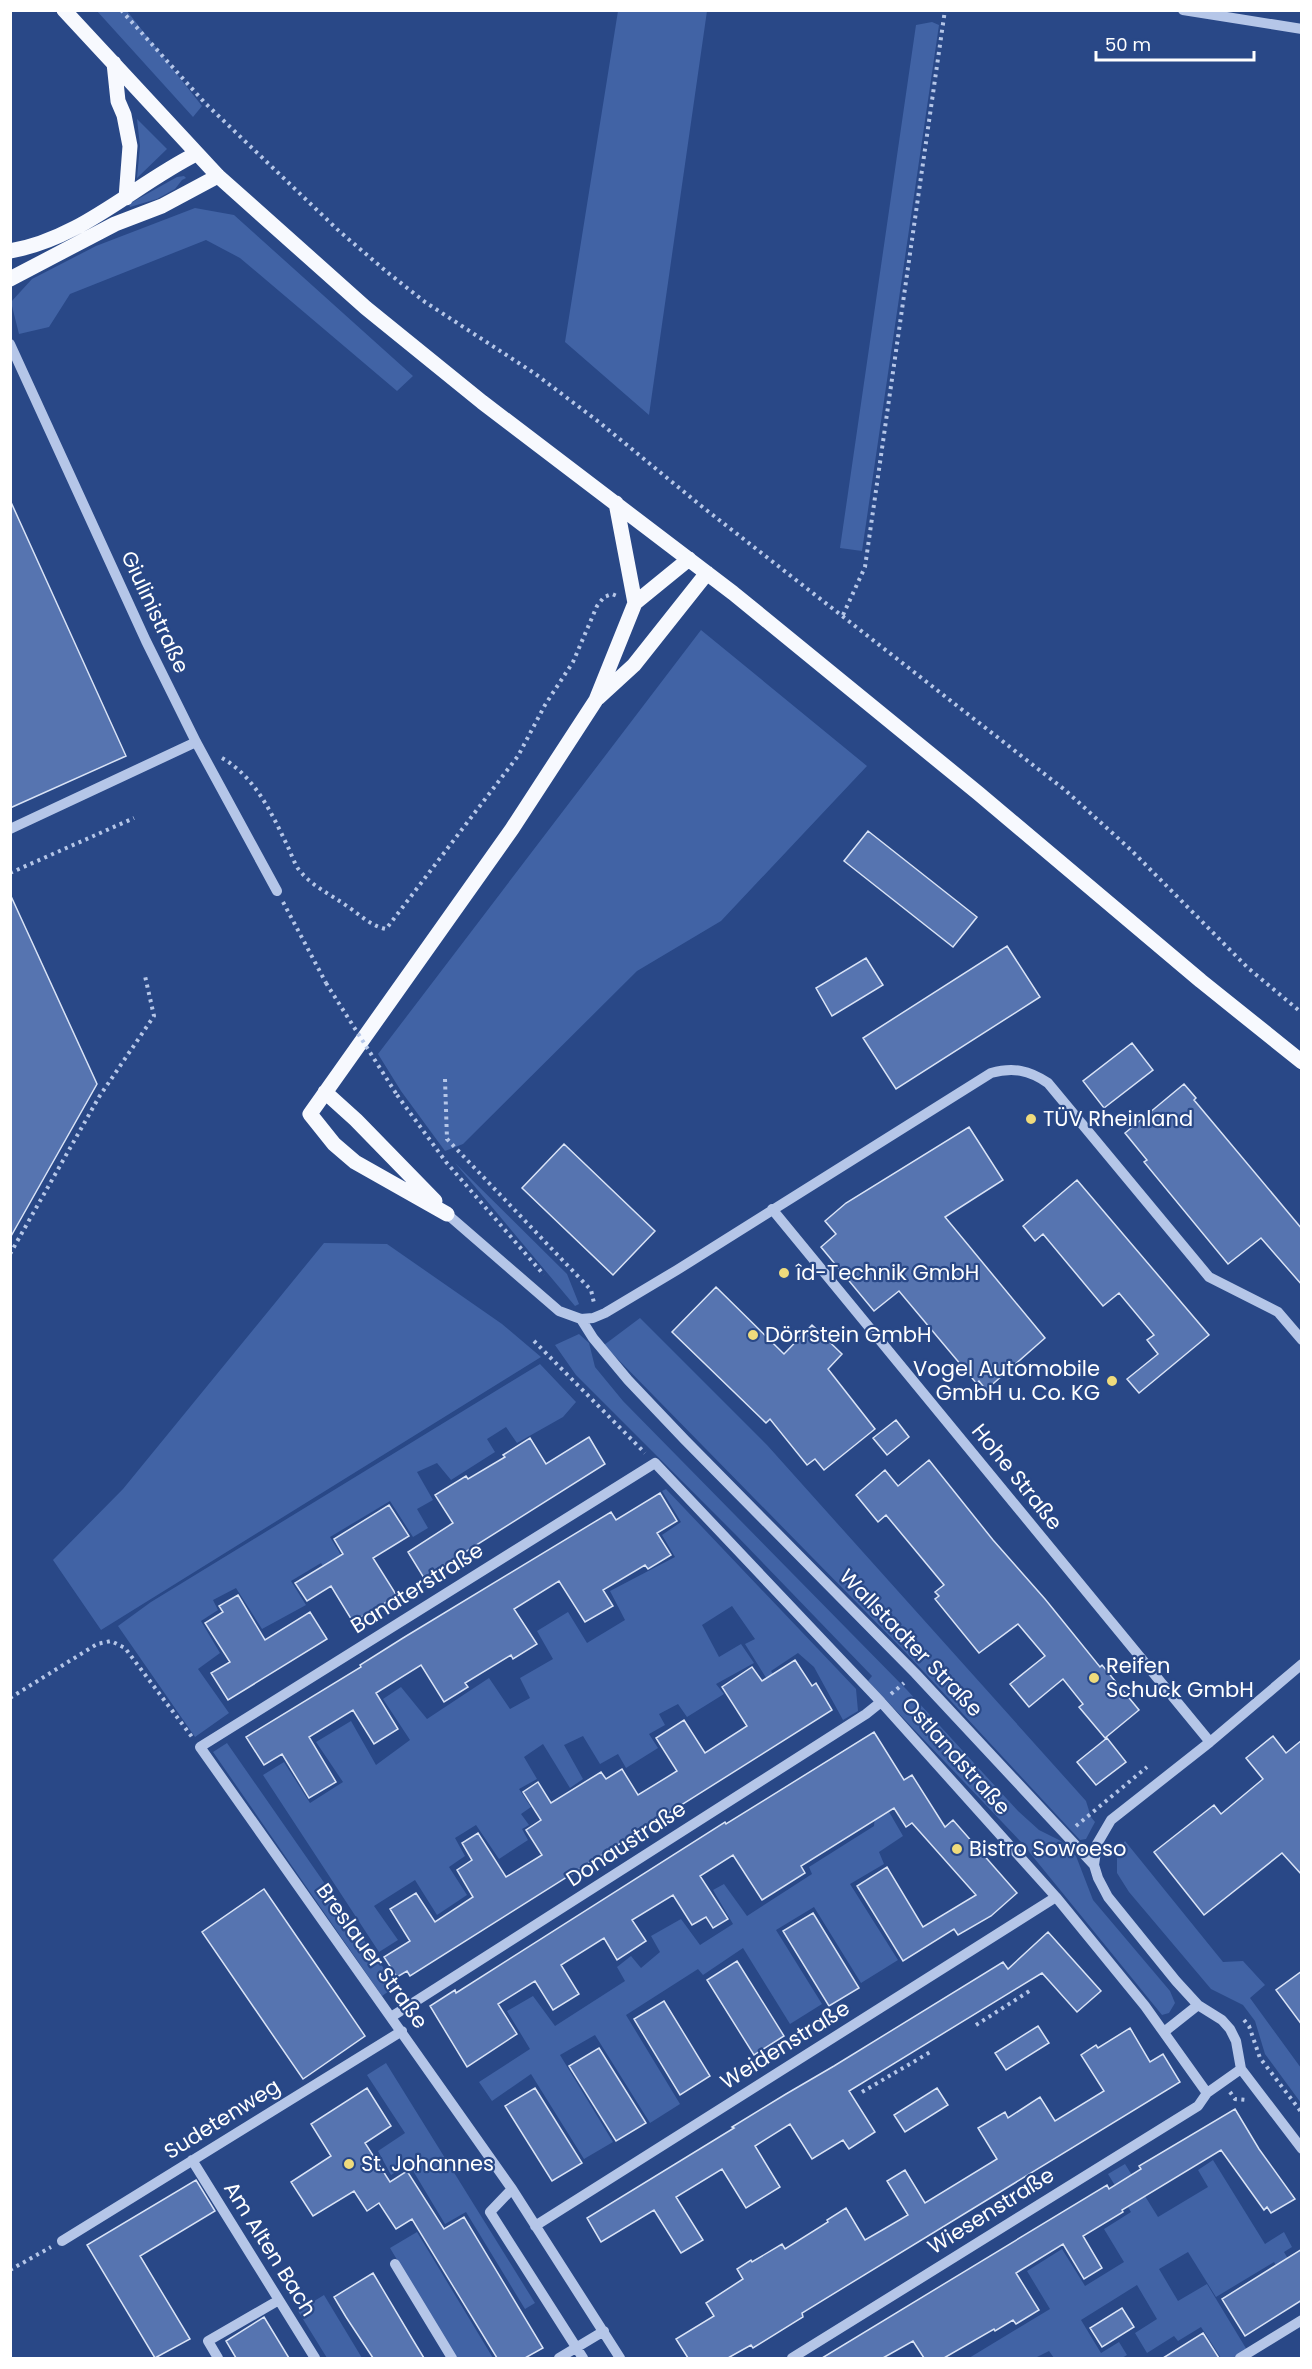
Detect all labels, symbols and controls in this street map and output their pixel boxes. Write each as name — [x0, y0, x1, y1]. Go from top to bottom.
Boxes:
scale bar — [1096, 24, 1254, 62]
text: 50 m — [1105, 32, 1151, 57]
street label: Giulinistraße — [114, 546, 196, 678]
place label: TÜV Rheinland — [1043, 1104, 1193, 1133]
marker: TÜV Rheinland — [1024, 1112, 1038, 1126]
place label: îd-Technik GmbH — [795, 1258, 979, 1287]
marker: îd-Technik GmbH — [777, 1266, 791, 1280]
place label: Dörrstein GmbH — [765, 1320, 932, 1349]
marker: Dörrstein GmbH — [746, 1328, 760, 1342]
place label: Vogel Automobile GmbH u. Co. KG — [913, 1354, 1100, 1407]
marker: Vogel Automobile GmbH u. Co. KG — [1105, 1374, 1119, 1388]
street label: Hohe Straße — [965, 1417, 1069, 1536]
street label: Banaterstraße — [345, 1535, 489, 1640]
street label: Wallstadter Straße — [833, 1562, 990, 1723]
place label: Reifen Schuck GmbH — [1106, 1651, 1254, 1704]
marker: Reifen Schuck GmbH — [1087, 1671, 1101, 1685]
street label: Ostlandstraße — [895, 1690, 1017, 1821]
street label: Donaustraße — [560, 1794, 691, 1893]
place label: Bistro Sowoeso — [969, 1834, 1126, 1863]
marker: Bistro Sowoeso — [950, 1842, 964, 1856]
street label: Breslauer Straße — [310, 1877, 435, 2034]
street label: Weidenstraße — [715, 1993, 855, 2096]
street label: Sudetenweg — [158, 2071, 285, 2166]
place label: St. Johannes — [361, 2149, 494, 2178]
marker: St. Johannes — [342, 2157, 356, 2171]
street label: Wiesenstraße — [922, 2160, 1060, 2261]
street label: Am Alten Bach — [217, 2176, 323, 2322]

